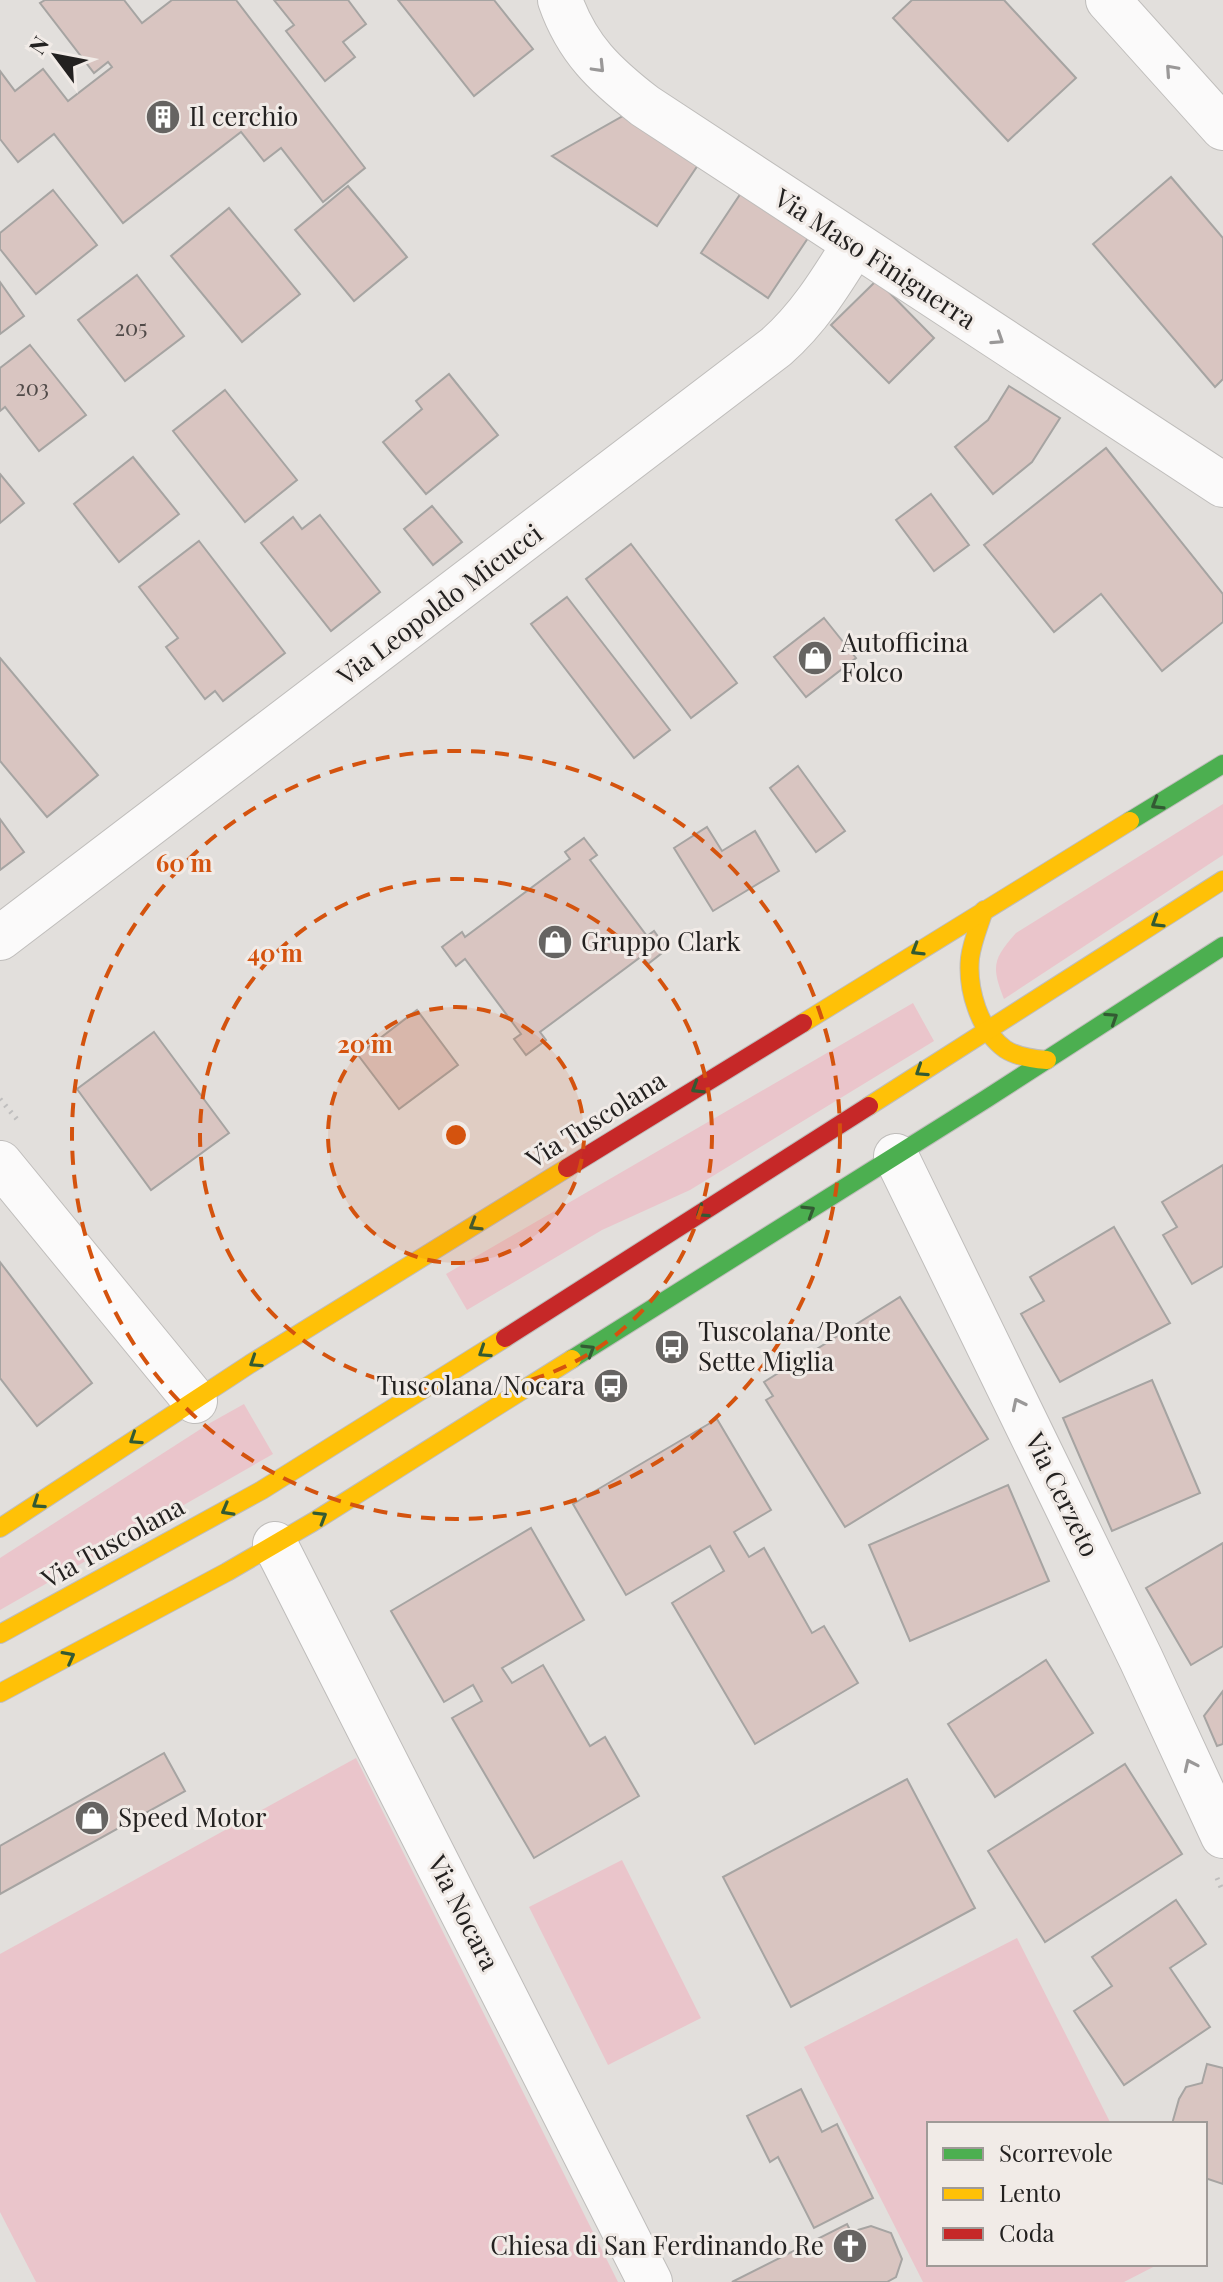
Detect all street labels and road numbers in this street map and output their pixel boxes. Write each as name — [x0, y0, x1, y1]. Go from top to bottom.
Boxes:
street label: Via Maso Finiguerra — [767, 179, 983, 336]
street label: Via Leopoldo Micucci — [329, 515, 549, 693]
street label: Via Tuscolana — [518, 1062, 672, 1176]
street label: Via Cerzeto — [1018, 1426, 1108, 1562]
street label: Via Tuscolana — [34, 1488, 190, 1596]
street label: Via Nocara — [420, 1848, 508, 1976]

